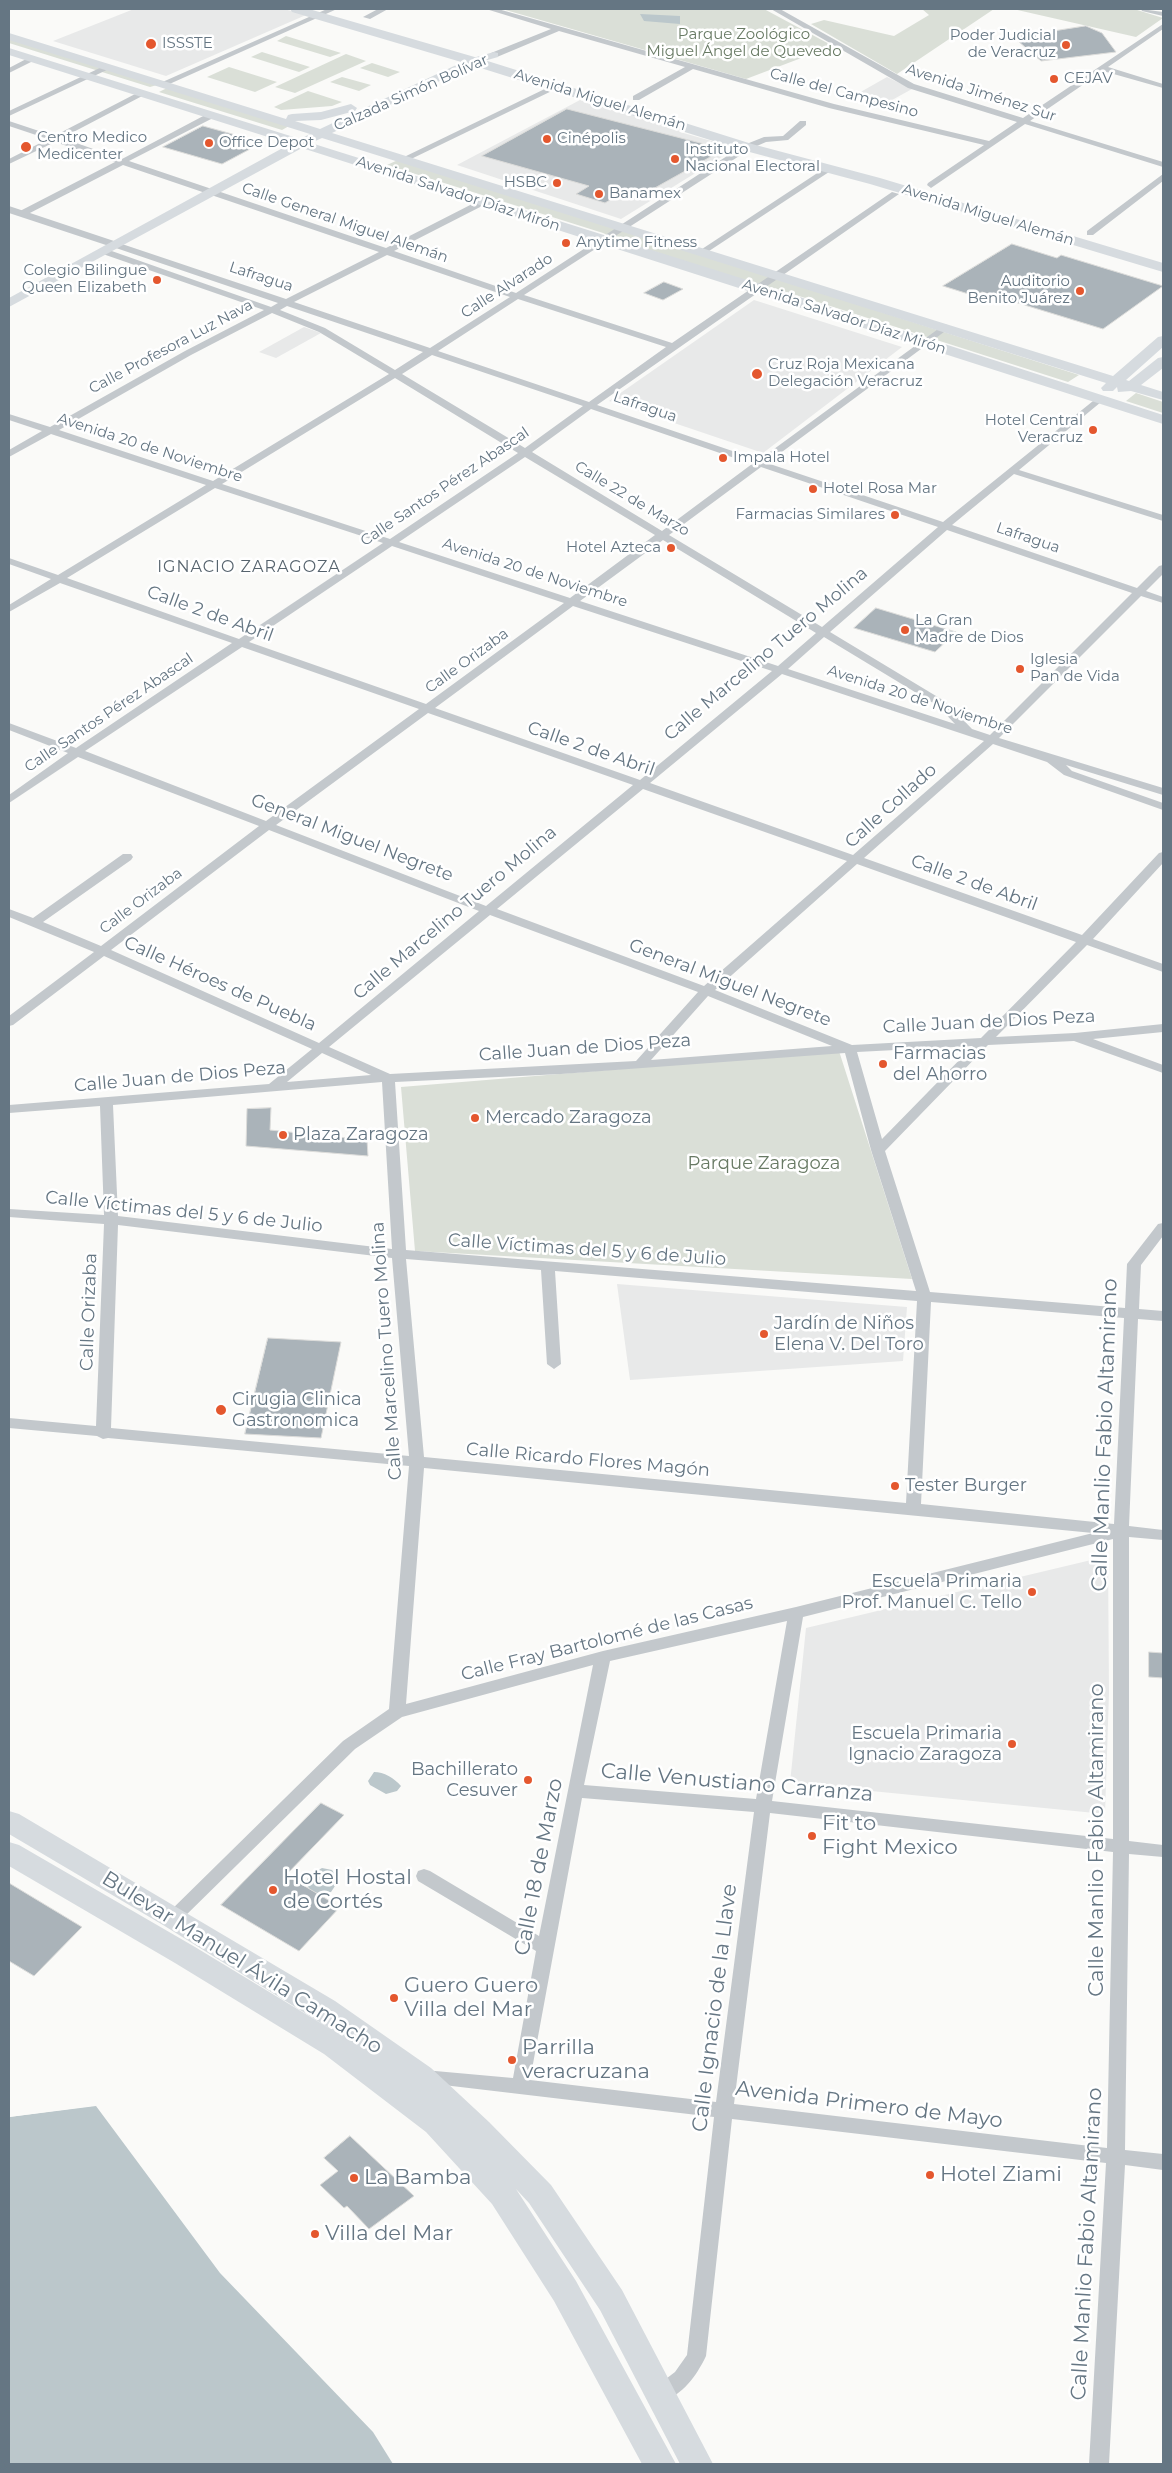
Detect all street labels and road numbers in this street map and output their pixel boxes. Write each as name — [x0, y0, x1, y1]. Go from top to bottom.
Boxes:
street label: Calzada Simón Bolívar — [331, 51, 491, 135]
street label: Avenida Jiménez Sur — [904, 60, 1058, 126]
street label: Avenida Miguel Alemán — [512, 65, 688, 135]
street label: Calle del Campesino — [768, 65, 920, 121]
street label: Avenida Salvador Díaz Mirón — [354, 152, 562, 236]
street label: Calle General Miguel Alemán — [239, 179, 451, 267]
street label: Avenida Miguel Alemán — [900, 180, 1076, 250]
street label: Calle Alvarado — [458, 250, 556, 322]
street label: Lafragua — [227, 258, 295, 296]
street label: Avenida Salvador Díaz Mirón — [740, 275, 948, 359]
street label: Calle Profesora Luz Nava — [86, 296, 256, 398]
street label: Lafragua — [611, 388, 679, 426]
street label: Avenida 20 de Noviembre — [55, 410, 245, 486]
street label: Calle Santos Pérez Abascal — [357, 424, 533, 550]
street label: Calle 22 de Marzo — [571, 458, 693, 540]
street label: Lafragua — [994, 519, 1062, 557]
street label: Avenida 20 de Noviembre — [440, 535, 630, 611]
street label: Calle Marcelino Tuero Molina — [660, 562, 872, 746]
street label: Calle 2 de Abril — [144, 581, 276, 647]
street label: Calle Orizaba — [422, 625, 512, 697]
street label: Calle Santos Pérez Abascal — [21, 650, 197, 776]
street label: Avenida 20 de Noviembre — [825, 662, 1015, 738]
street label: Calle 2 de Abril — [525, 717, 657, 781]
street label: Calle Collado — [841, 759, 941, 853]
street label: General Miguel Negrete — [248, 789, 456, 887]
street label: Calle Marcelino Tuero Molina — [349, 821, 561, 1005]
street label: Calle 2 de Abril — [908, 850, 1040, 916]
street label: Calle Orizaba — [96, 864, 186, 938]
street label: Calle Héroes de Puebla — [121, 932, 319, 1036]
street label: General Miguel Negrete — [626, 934, 834, 1032]
street label: Calle Juan de Dios Peza — [882, 1006, 1096, 1038]
street label: Calle Juan de Dios Peza — [478, 1030, 692, 1066]
street label: Calle Juan de Dios Peza — [73, 1057, 287, 1097]
street label: Calle Víctimas del 5 y 6 de Julio — [44, 1187, 324, 1237]
street label: Calle Marcelino Tuero Molina — [367, 1221, 407, 1481]
street label: Calle Víctimas del 5 y 6 de Julio — [447, 1230, 727, 1270]
street label: Calle Orizaba — [76, 1253, 102, 1371]
street label: Calle Manlio Fabio Altamirano — [1087, 1278, 1123, 1592]
street label: Calle Ricardo Flores Magón — [465, 1439, 711, 1481]
street label: Calle Fray Bartolomé de las Casas — [459, 1592, 755, 1686]
street label: Calle Manlio Fabio Altamirano — [1084, 1683, 1110, 1997]
street label: Calle Venustiano Carranza — [600, 1759, 874, 1807]
street label: Calle 18 de Marzo — [509, 1776, 569, 1958]
street label: Bulevar Manuel Ávila Camacho — [97, 1866, 387, 2060]
street label: Calle Ignacio de la Llave — [687, 1882, 743, 2134]
street label: Avenida Primero de Mayo — [734, 2076, 1004, 2134]
street label: Calle Manlio Fabio Altamirano — [1066, 2087, 1108, 2401]

